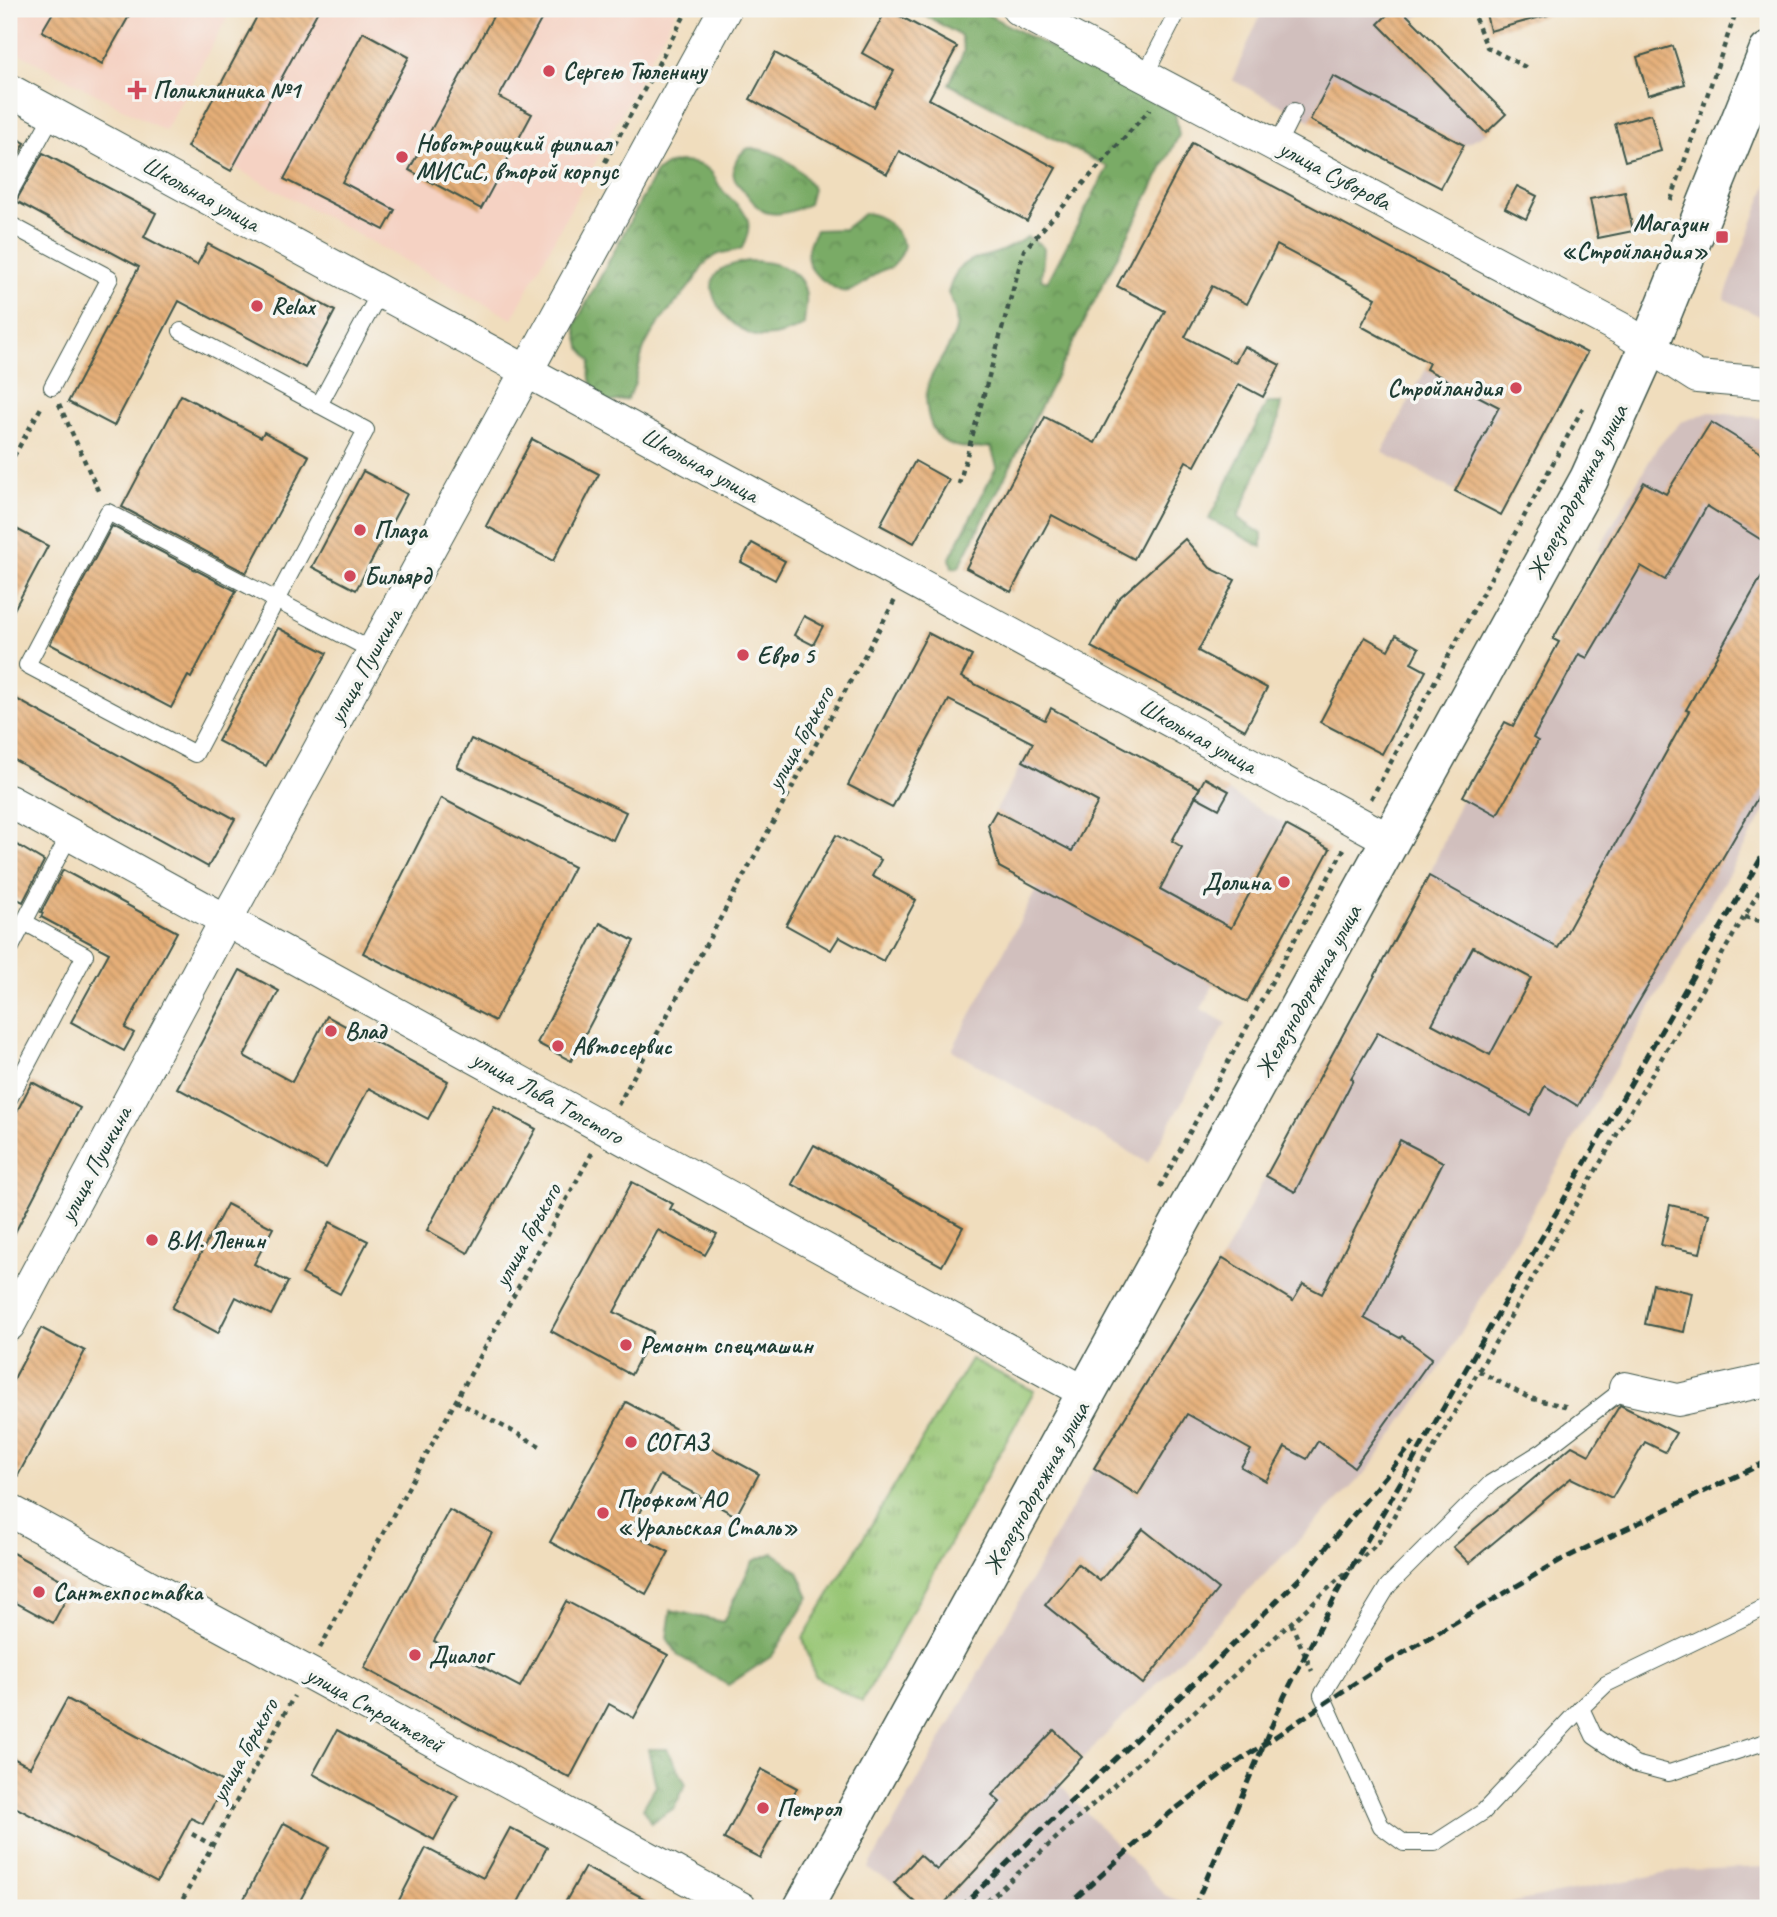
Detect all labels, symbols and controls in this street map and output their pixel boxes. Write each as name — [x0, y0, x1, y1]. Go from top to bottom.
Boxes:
place label: Сергею Тюленину — [563, 56, 709, 86]
marker: Сергею Тюленину — [541, 63, 557, 79]
place label: Поликлиника №1 — [153, 75, 303, 105]
marker: Поликлиника №1 — [127, 80, 147, 100]
place label: Новотроицкий филиал МИСиС, второй корпус — [416, 128, 619, 186]
street label: улица Суворова — [1272, 132, 1397, 218]
street label: Школьная улица — [137, 149, 267, 240]
marker: Новотроицкий филиал МИСиС, второй корпус — [394, 149, 410, 165]
place label: Магазин «Стройландия» — [1561, 208, 1710, 266]
marker: Магазин «Стройландия» — [1714, 229, 1730, 245]
place label: Relax — [271, 291, 317, 321]
marker: Relax — [249, 298, 265, 314]
place label: Стройландия — [1387, 373, 1504, 403]
marker: Стройландия — [1508, 380, 1524, 396]
street label: Железнодорожная улица — [1520, 398, 1635, 585]
street label: Школьная улица — [636, 420, 766, 511]
place label: Плаза — [374, 515, 429, 546]
marker: Плаза — [352, 522, 368, 538]
place label: Бильярд — [364, 561, 433, 591]
marker: Бильярд — [342, 568, 358, 584]
street label: улица Пушкина — [320, 601, 410, 730]
place label: Евро 5 — [757, 640, 817, 670]
marker: Евро 5 — [735, 647, 751, 663]
street label: улица Горького — [758, 680, 841, 797]
street label: Школьная улица — [1134, 691, 1264, 782]
place label: Долина — [1202, 867, 1272, 897]
marker: Долина — [1276, 874, 1292, 890]
street label: Железнодорожная улица — [1248, 898, 1369, 1083]
place label: Влад — [345, 1016, 388, 1046]
marker: Влад — [323, 1023, 339, 1039]
place label: Автосервис — [572, 1031, 673, 1061]
marker: Автосервис — [550, 1038, 566, 1054]
street label: улица Льва Толстого — [465, 1042, 630, 1152]
street label: улица Пушкина — [51, 1099, 139, 1229]
street label: улица Горького — [485, 1177, 568, 1294]
place label: В.И. Ленин — [166, 1225, 266, 1255]
marker: В.И. Ленин — [144, 1232, 160, 1248]
place label: Ремонт спецмашин — [640, 1330, 815, 1360]
marker: Ремонт спецмашин — [618, 1337, 634, 1353]
street label: Железнодорожная улица — [976, 1395, 1097, 1580]
place label: СОГАЗ — [645, 1427, 711, 1457]
marker: СОГАЗ — [623, 1434, 639, 1450]
place label: Профком АО «Уральская Сталь» — [617, 1484, 798, 1542]
marker: Профком АО «Уральская Сталь» — [595, 1505, 611, 1521]
place label: Сантехпоставка — [53, 1577, 204, 1607]
marker: Сантехпоставка — [31, 1584, 47, 1600]
place label: Диалог — [429, 1640, 496, 1670]
marker: Диалог — [407, 1647, 423, 1663]
street label: улица Строителей — [299, 1658, 451, 1760]
street label: улица Горького — [202, 1692, 285, 1809]
place label: Петрол — [777, 1793, 843, 1823]
marker: Петрол — [755, 1800, 771, 1816]

